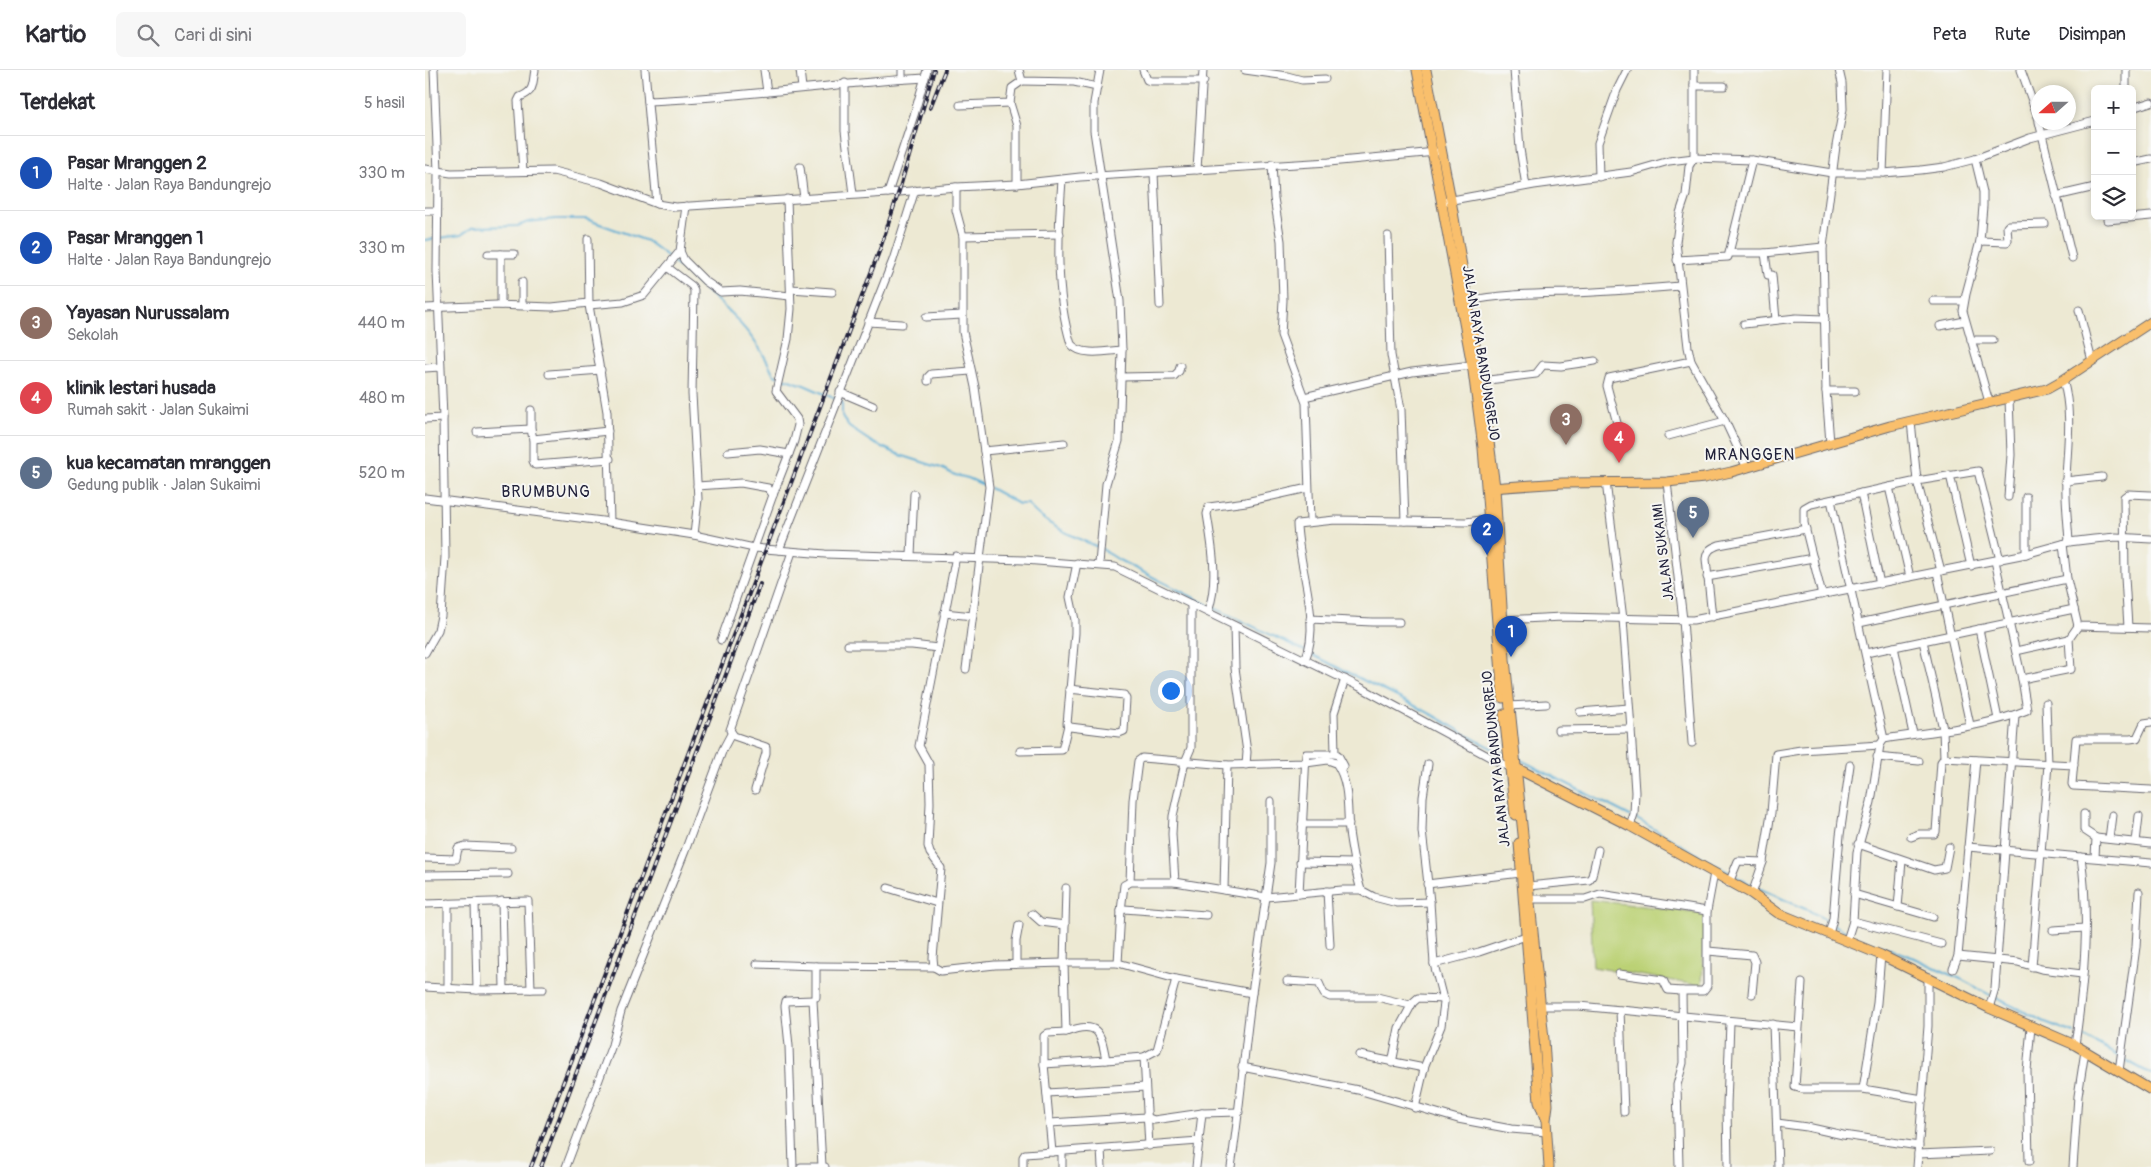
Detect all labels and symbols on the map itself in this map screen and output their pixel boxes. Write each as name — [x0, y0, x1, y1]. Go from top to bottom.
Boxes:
north arrow — [2031, 85, 2076, 130]
street label: JALAN RAYA BANDUNGREJO — [1459, 264, 1503, 442]
pin: 3 — [1550, 404, 1582, 445]
pin: 4 — [1603, 422, 1635, 463]
district label: MRANGGEN — [1705, 445, 1795, 465]
district label: BRUMBUNG — [501, 482, 591, 502]
pin: 5 — [1677, 497, 1709, 538]
street label: JALAN SUKAIMI — [1649, 502, 1677, 602]
pin: 2 — [1471, 514, 1503, 555]
pin: 1 — [1495, 616, 1527, 657]
street label: JALAN RAYA BANDUNGREJO — [1478, 670, 1514, 848]
your location — [1158, 678, 1184, 704]

